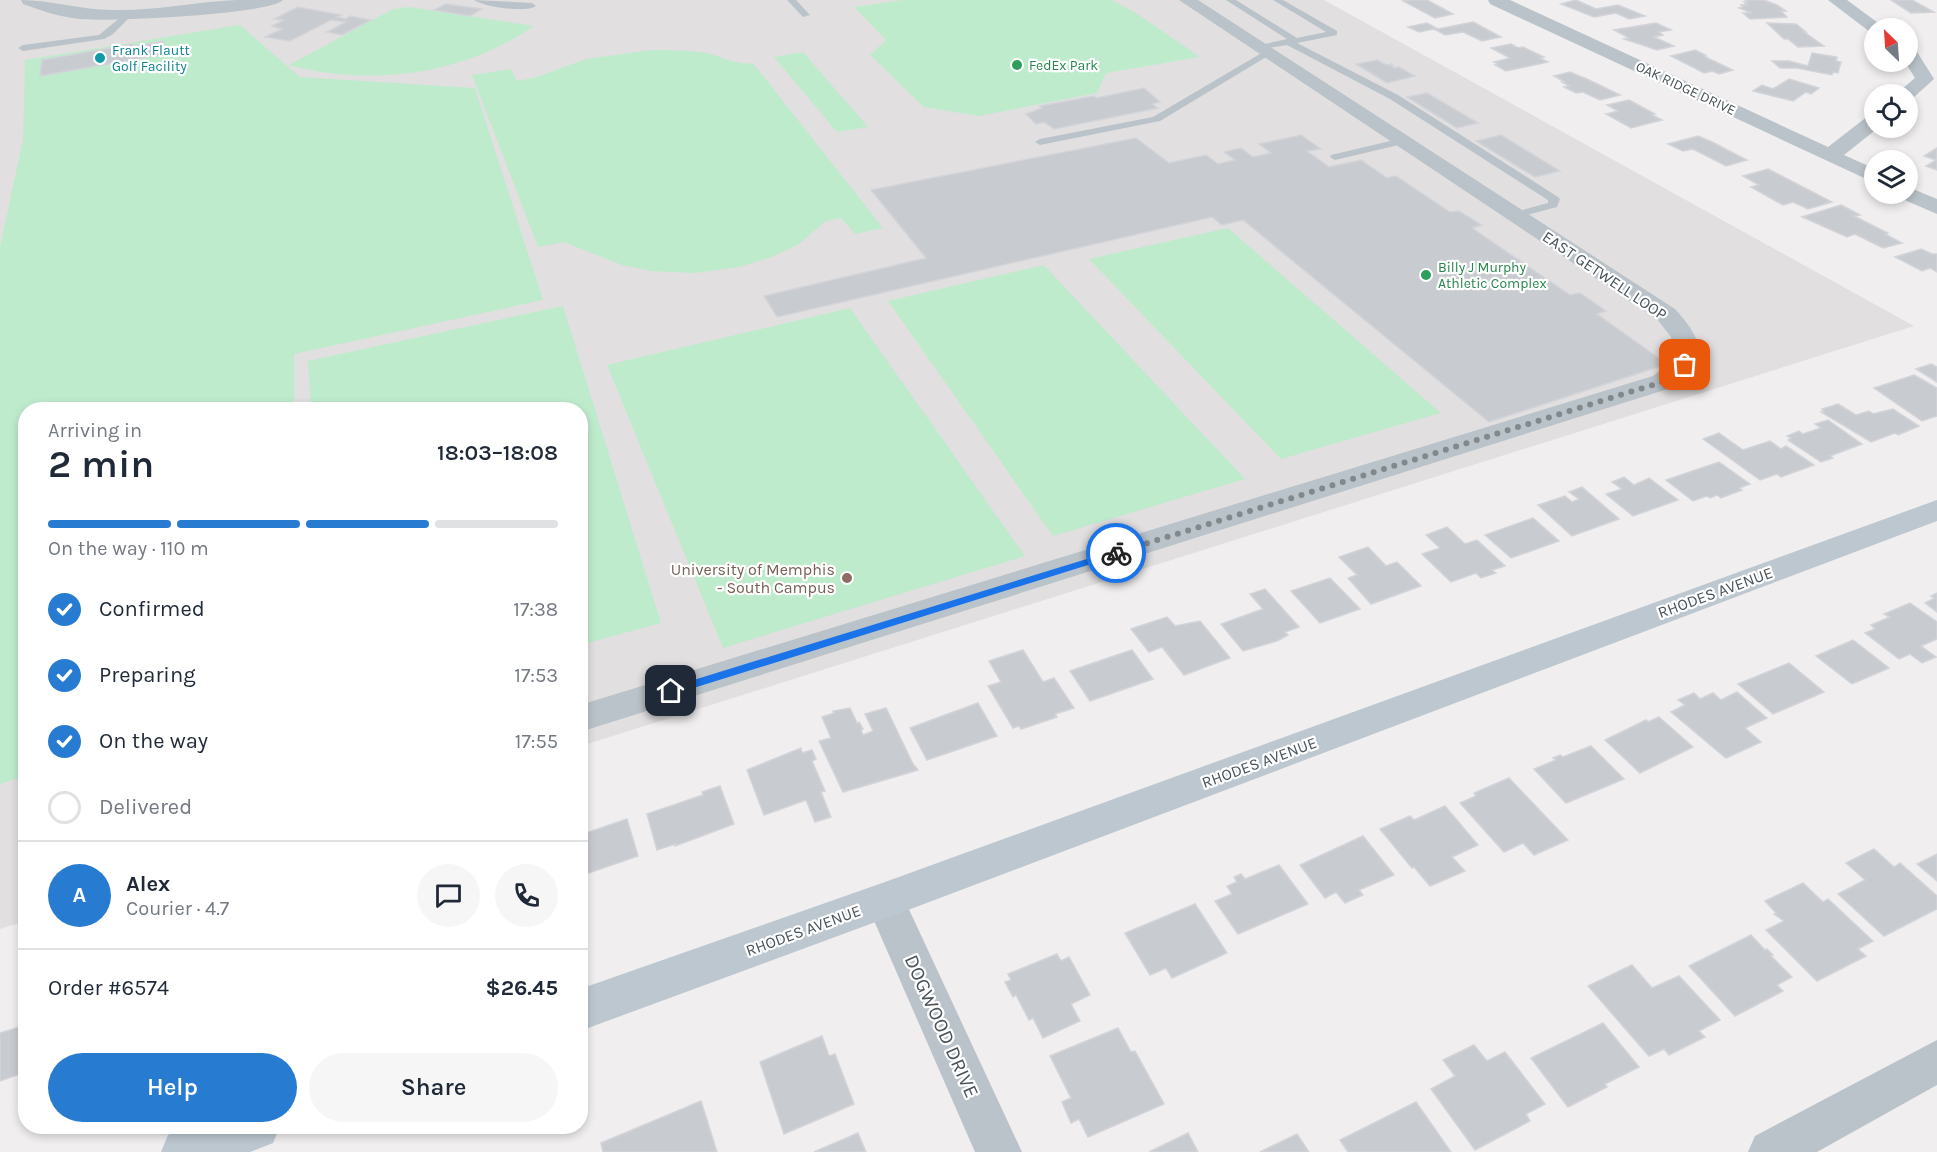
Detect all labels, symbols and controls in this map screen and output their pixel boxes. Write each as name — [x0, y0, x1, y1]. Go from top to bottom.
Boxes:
north arrow — [1864, 18, 1918, 72]
map controls — [1864, 18, 1918, 204]
place label: Frank Flautt Golf Facility — [112, 42, 190, 75]
marker: Frank Flautt Golf Facility — [93, 51, 107, 65]
place label: FedEx Park — [1029, 57, 1098, 74]
marker: FedEx Park — [1010, 58, 1024, 72]
street label: OAK RIDGE DRIVE — [1633, 58, 1738, 119]
button: locate — [1864, 84, 1918, 138]
button: layers — [1864, 150, 1918, 204]
street label: EAST GETWELL LOOP — [1539, 227, 1671, 324]
place label: Billy J Murphy Athletic Complex — [1438, 259, 1547, 292]
marker: Billy J Murphy Athletic Complex — [1419, 268, 1433, 282]
pin — [1659, 339, 1710, 390]
icon: bag — [1668, 348, 1701, 381]
text: Arriving in — [48, 419, 142, 442]
text: 18:03–18:08 — [437, 440, 558, 466]
text: 2 min — [48, 441, 154, 487]
courier — [1086, 523, 1146, 583]
text: On the way · 110 m — [48, 537, 209, 560]
icon: bike — [1100, 537, 1133, 570]
place label: University of Memphis - South Campus — [671, 560, 835, 597]
street label: RHODES AVENUE — [1655, 563, 1775, 622]
marker: University of Memphis - South Campus — [840, 571, 854, 585]
icon: check — [48, 593, 81, 626]
text: Confirmed — [99, 596, 205, 622]
text: 17:38 — [513, 598, 558, 621]
icon: check — [48, 659, 81, 692]
text: Preparing — [99, 662, 196, 688]
text: 17:53 — [514, 664, 558, 687]
pin — [645, 665, 696, 716]
icon: home — [654, 674, 687, 707]
icon: check — [48, 725, 81, 758]
text: On the way — [99, 728, 208, 754]
text: 17:55 — [515, 730, 558, 753]
street label: RHODES AVENUE — [1199, 733, 1319, 792]
text: Delivered — [99, 794, 192, 820]
button: chat — [417, 864, 480, 927]
button: phone — [495, 864, 558, 927]
text: Alex — [126, 871, 170, 897]
text: A — [73, 882, 86, 908]
text: Courier · 4.7 — [126, 897, 229, 920]
street label: RHODES AVENUE — [743, 901, 863, 960]
street label: DOGWOOD DRIVE — [900, 951, 983, 1101]
text: Order #6574 — [48, 975, 169, 1001]
text: $26.45 — [486, 975, 558, 1001]
button: Help — [48, 1053, 297, 1122]
button: Share — [309, 1053, 558, 1122]

